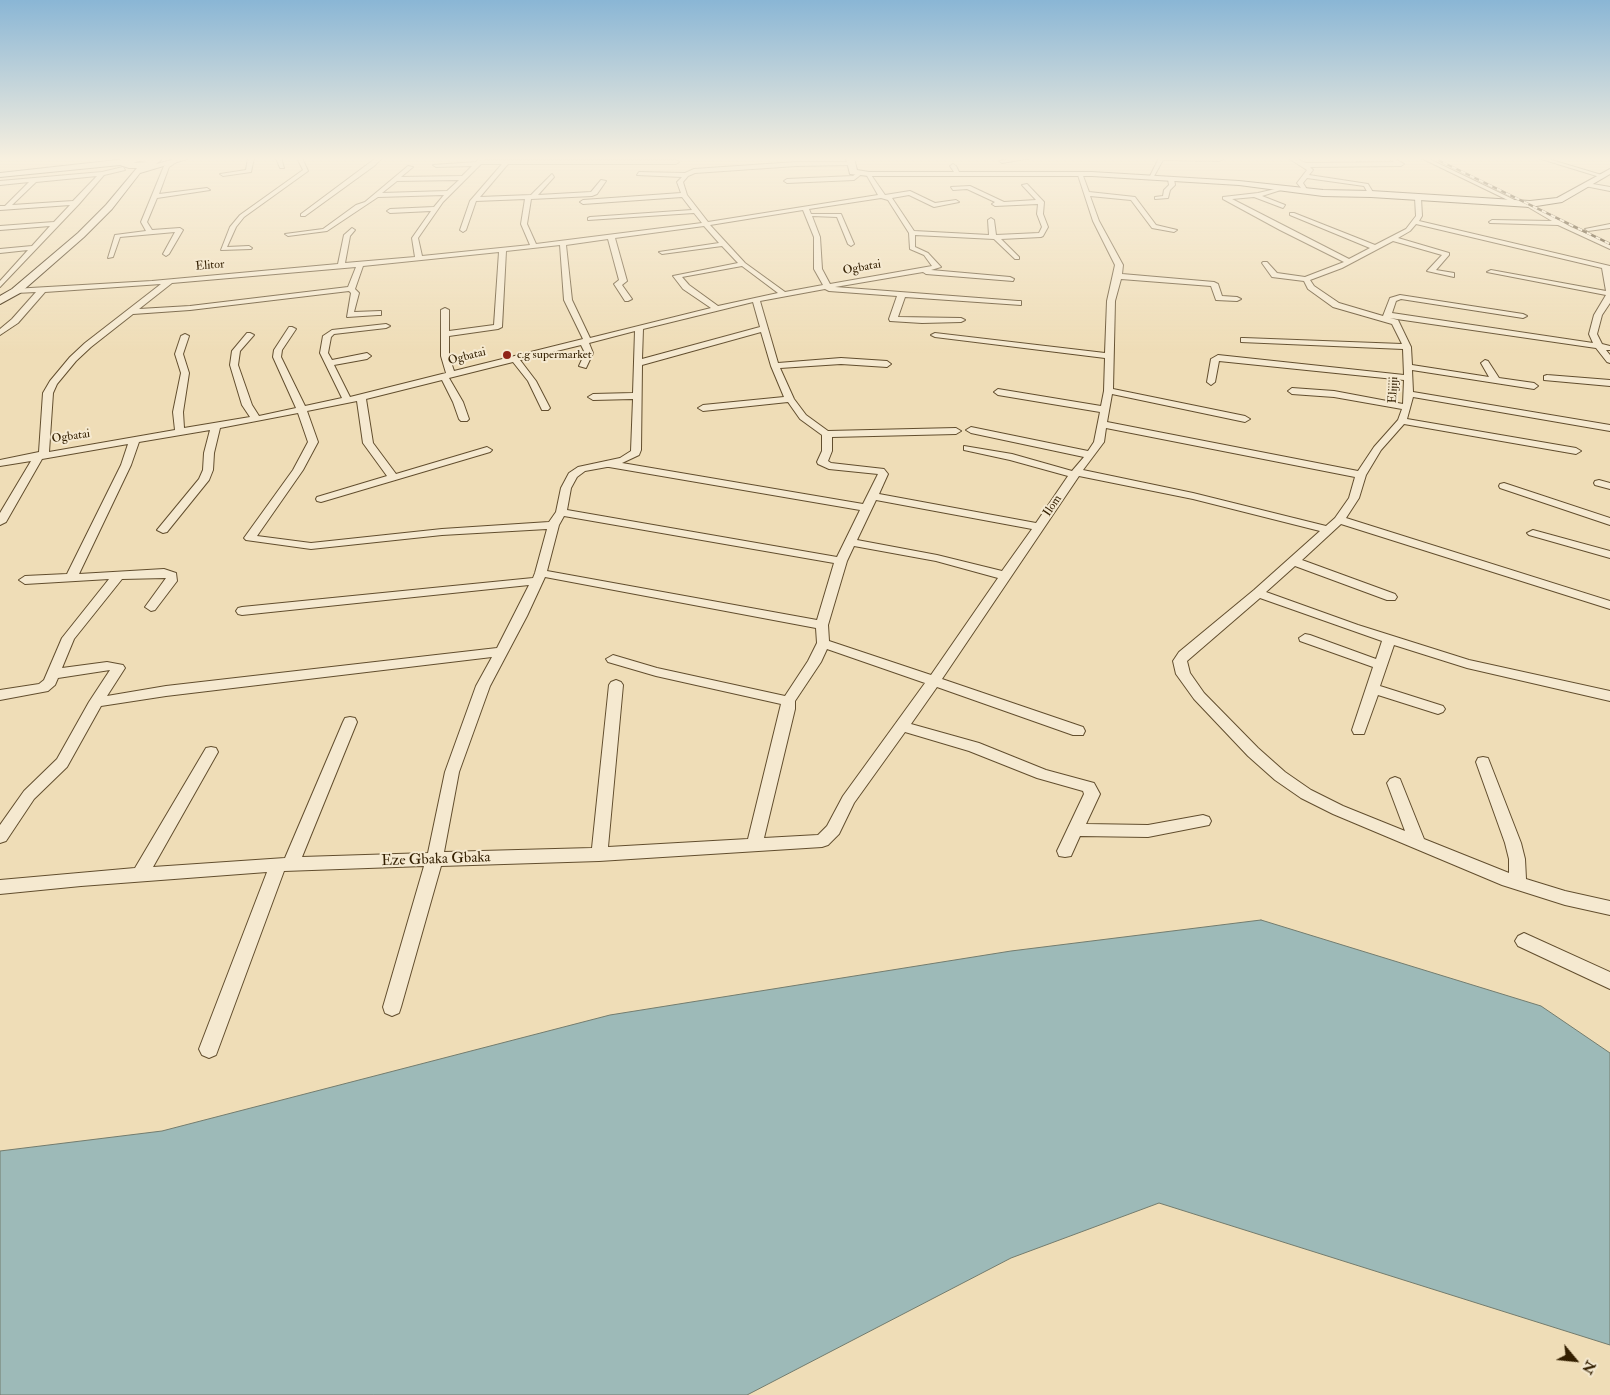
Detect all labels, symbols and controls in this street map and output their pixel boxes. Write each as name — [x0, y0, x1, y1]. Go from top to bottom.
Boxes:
street label: Elitor — [195, 258, 225, 274]
street label: Ogbatai — [842, 258, 882, 278]
street label: Ogbatai — [447, 345, 487, 369]
place label: c.g supermarket — [517, 348, 592, 362]
marker: c.g supermarket — [501, 349, 513, 361]
street label: Elijiji — [1386, 376, 1402, 404]
street label: Ogbatai — [51, 427, 91, 447]
street label: Ilom — [1041, 492, 1065, 520]
street label: Eze Gbaka Gbaka — [381, 849, 491, 871]
north arrow — [1550, 1335, 1600, 1385]
text: N — [1578, 1358, 1599, 1377]

